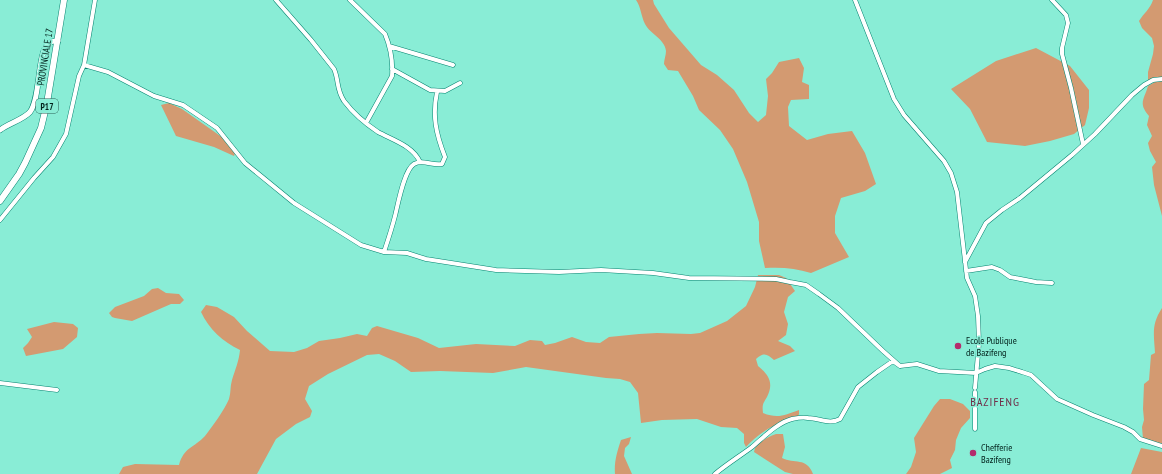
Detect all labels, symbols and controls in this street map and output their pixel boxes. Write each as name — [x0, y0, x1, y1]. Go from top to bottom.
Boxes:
street label: PROVINCIALE 17 — [34, 27, 56, 87]
road number: P17 — [36, 99, 58, 113]
place label: Ecole Publique de Bazifeng — [966, 334, 1017, 359]
marker: Ecole Publique de Bazifeng — [953, 341, 963, 351]
district label: BAZIFENG — [970, 394, 1020, 409]
place label: Chefferie Bazifeng — [981, 441, 1012, 466]
marker: Chefferie Bazifeng — [968, 448, 978, 458]

